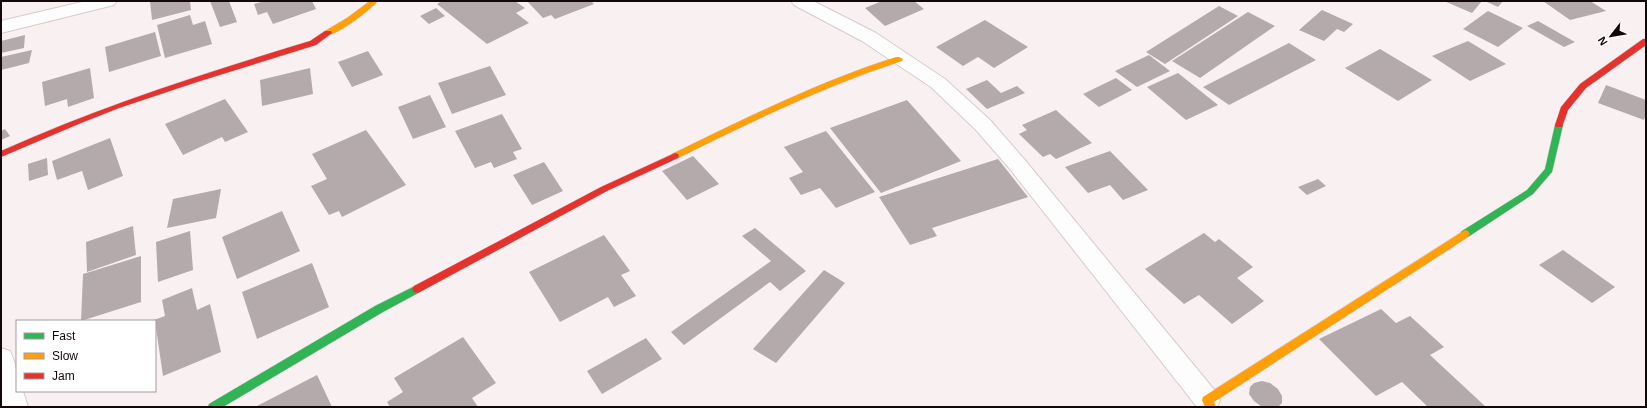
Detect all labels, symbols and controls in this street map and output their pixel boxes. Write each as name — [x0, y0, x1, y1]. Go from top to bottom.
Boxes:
north arrow — [1591, 16, 1631, 56]
text: N — [1595, 35, 1610, 48]
legend — [16, 320, 156, 392]
text: Fast — [52, 329, 76, 343]
text: Slow — [52, 349, 78, 363]
text: Jam — [52, 369, 75, 383]

